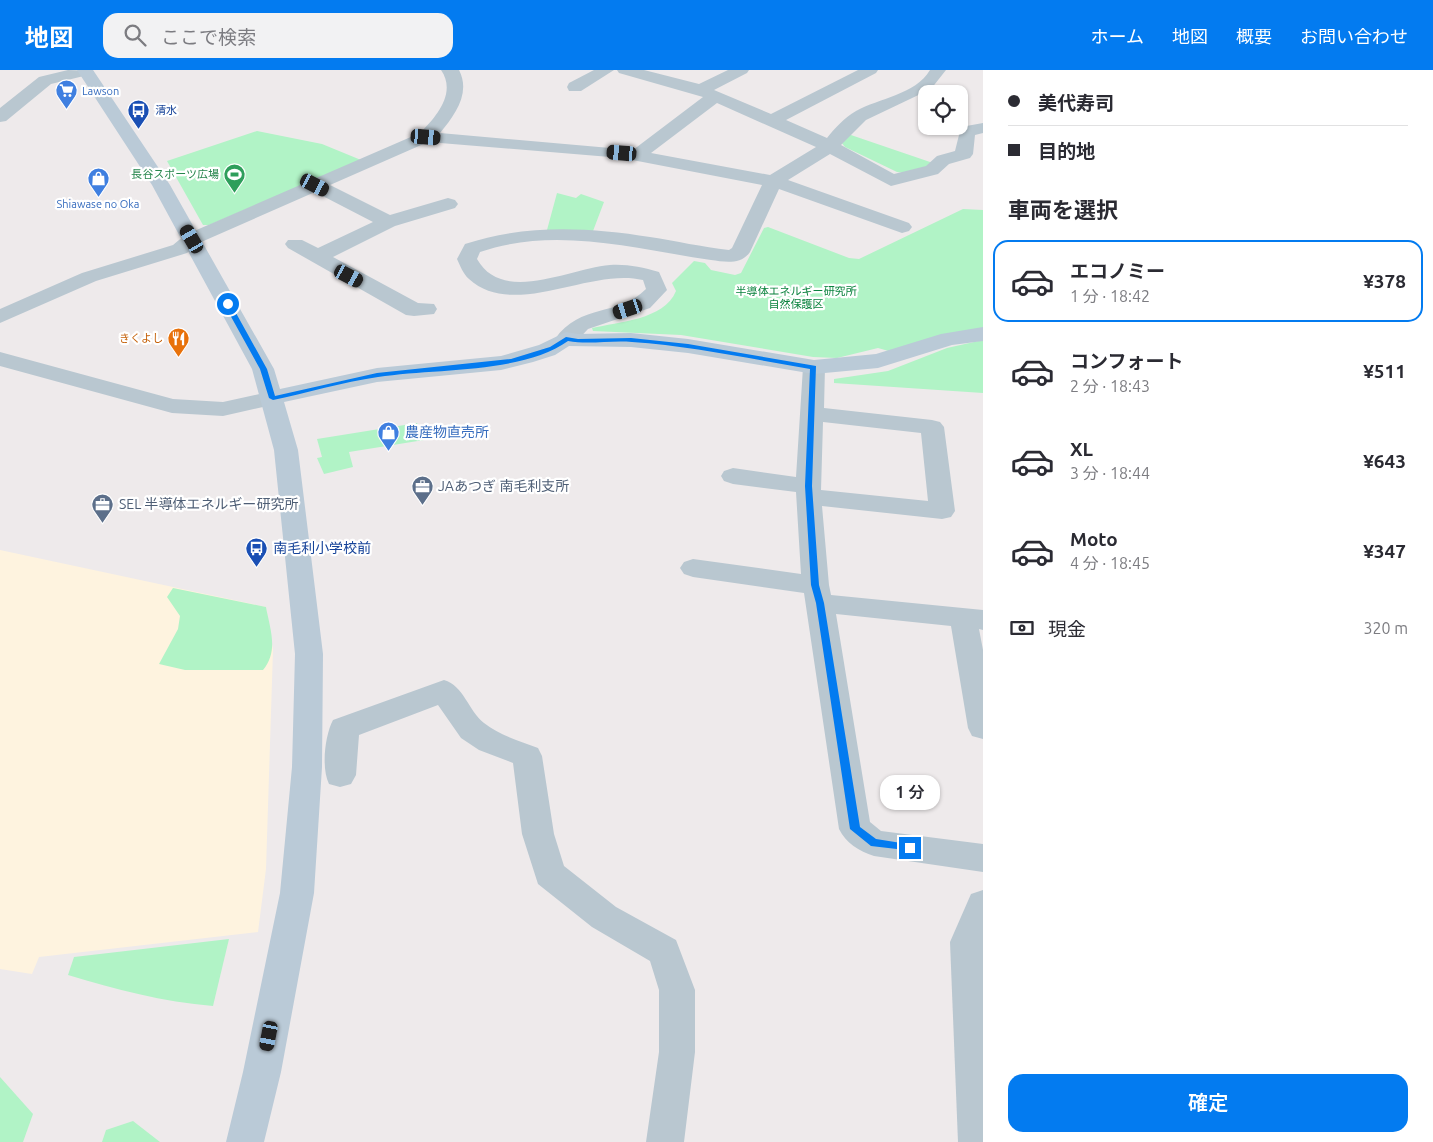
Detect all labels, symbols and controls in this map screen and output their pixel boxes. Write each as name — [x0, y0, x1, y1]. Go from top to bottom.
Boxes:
search box — [103, 13, 453, 58]
icon: search — [121, 21, 149, 49]
text: 地図 — [25, 24, 73, 51]
text: ここで検索 — [161, 26, 256, 48]
text: ホーム — [1091, 26, 1144, 46]
text: 地図 — [1172, 26, 1208, 46]
text: 概要 — [1236, 26, 1272, 46]
text: お問い合わせ — [1300, 26, 1408, 46]
supermarket icon: Lawson — [54, 79, 78, 110]
place label: Lawson — [82, 85, 119, 97]
map controls — [918, 85, 968, 135]
button: locate — [918, 85, 968, 135]
text: 美代寿司 — [1038, 92, 1114, 114]
bus stop icon: 清水 — [127, 98, 151, 129]
place label: 清水 — [155, 104, 177, 116]
car — [410, 128, 441, 146]
text: 目的地 — [1038, 140, 1095, 162]
car — [606, 144, 637, 162]
sports icon: 長谷スポーツ広場 — [223, 162, 247, 193]
shop icon: Shiawase no Oka — [86, 166, 110, 197]
place label: 長谷スポーツ広場 — [131, 168, 219, 180]
car — [298, 172, 331, 198]
text: 車両を選択 — [1008, 197, 1118, 222]
place label: Shiawase no Oka — [57, 198, 139, 210]
car — [178, 222, 205, 256]
icon: car — [1010, 259, 1055, 304]
text: エコノミー — [1070, 260, 1165, 282]
car — [332, 262, 365, 290]
text: ¥378 — [1363, 270, 1406, 292]
park label: 半導体エネルギー研究所 自然保護区 — [736, 285, 857, 310]
text: 1 分 · 18:42 — [1070, 287, 1150, 305]
route start — [217, 293, 239, 315]
car — [611, 297, 644, 321]
restaurant icon: きくよし — [167, 326, 191, 357]
place label: きくよし — [119, 332, 163, 344]
icon: car — [1010, 349, 1055, 394]
text: コンフォート — [1070, 350, 1183, 372]
text: ¥511 — [1363, 360, 1406, 382]
text: 2 分 · 18:43 — [1070, 377, 1150, 395]
shop icon: 農産物直売所 — [377, 420, 401, 451]
place label: 農産物直売所 — [405, 424, 489, 440]
text: XL — [1070, 438, 1093, 460]
icon: car — [1010, 439, 1055, 484]
text: ¥643 — [1363, 450, 1406, 472]
text: 3 分 · 18:44 — [1070, 464, 1150, 482]
office icon: JAあつぎ 南毛利支所 — [410, 474, 434, 505]
place label: JAあつぎ 南毛利支所 — [438, 478, 569, 494]
office icon: SEL 半導体エネルギー研究所 — [91, 492, 115, 523]
place label: SEL 半導体エネルギー研究所 — [119, 496, 299, 512]
text: Moto — [1070, 528, 1118, 550]
icon: car — [1010, 529, 1055, 574]
bus stop icon: 南毛利小学校前 — [245, 536, 269, 567]
place label: 南毛利小学校前 — [273, 540, 371, 556]
text: ¥347 — [1363, 540, 1406, 562]
text: 4 分 · 18:45 — [1070, 554, 1150, 572]
icon: cash — [1008, 614, 1036, 642]
text: 現金 — [1048, 618, 1086, 640]
text: 320 m — [1363, 619, 1408, 637]
callout: 1 分 — [880, 776, 940, 810]
text: 1 分 — [896, 783, 924, 801]
route end — [899, 837, 921, 859]
car — [258, 1020, 279, 1052]
button: 確定 — [1008, 1074, 1408, 1132]

